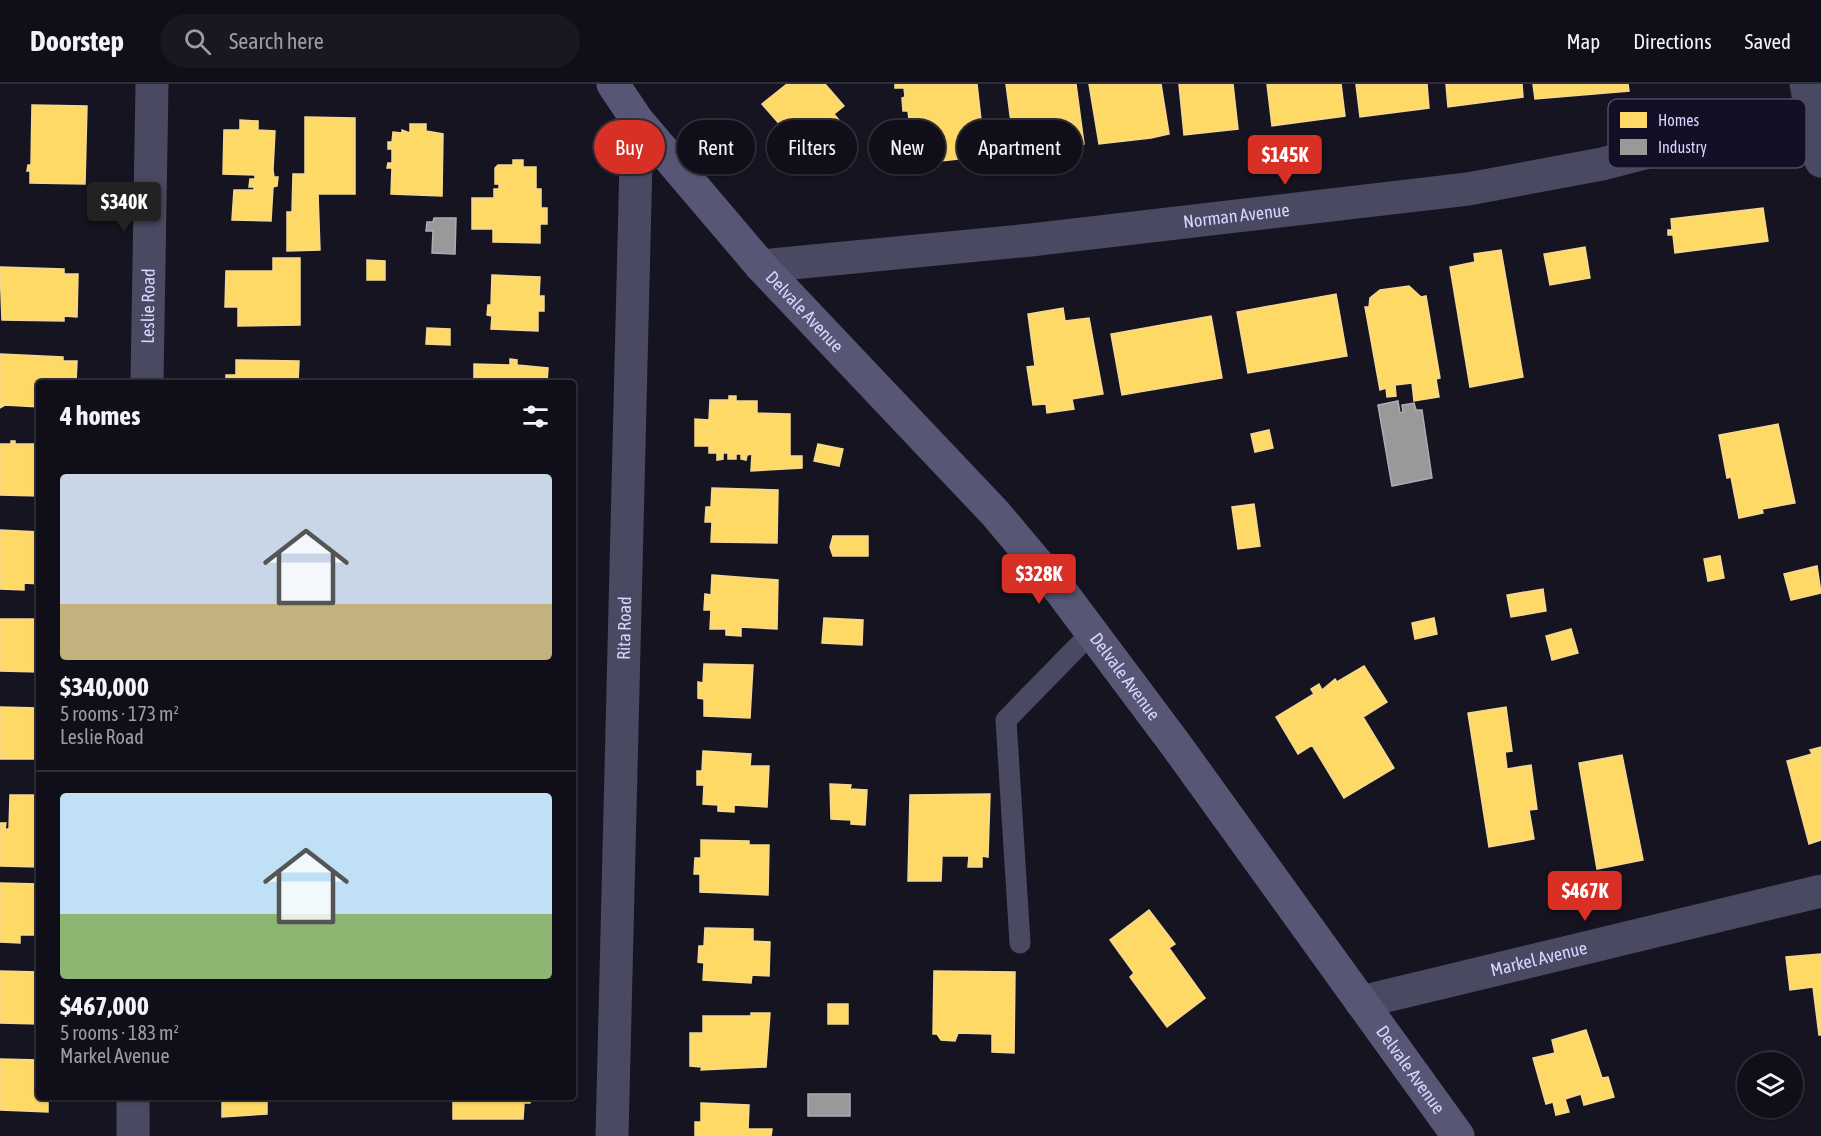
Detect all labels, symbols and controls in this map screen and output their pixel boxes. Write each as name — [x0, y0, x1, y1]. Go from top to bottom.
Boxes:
search box — [160, 14, 580, 68]
text: Doorstep — [30, 25, 124, 57]
icon: search — [181, 25, 214, 58]
text: Search here — [229, 28, 324, 54]
text: Map — [1566, 29, 1600, 53]
text: Directions — [1633, 29, 1712, 53]
text: Saved — [1745, 29, 1791, 53]
legend — [1608, 99, 1806, 168]
text: Homes — [1658, 111, 1700, 129]
chip: Buy — [594, 120, 665, 174]
chip: Rent — [677, 120, 755, 174]
chip: Filters — [767, 120, 857, 174]
chip: New — [869, 120, 945, 174]
chip: Apartment — [957, 120, 1082, 174]
pin: $145K — [1243, 135, 1327, 186]
text: Industry — [1658, 138, 1707, 157]
text: $145K — [1262, 143, 1308, 166]
pin: $340K — [82, 182, 166, 233]
text: $340K — [101, 190, 147, 213]
street label: Norman Avenue — [1182, 199, 1291, 232]
street label: Delvale Avenue — [762, 267, 848, 356]
street label: Leslie Road — [137, 268, 159, 344]
icon: filters — [519, 400, 552, 433]
text: 4 homes — [60, 401, 140, 431]
icon: home — [252, 513, 360, 621]
pin: $328K — [997, 554, 1081, 605]
text: $328K — [1016, 562, 1062, 585]
street label: Rita Road — [613, 596, 635, 660]
street label: Delvale Avenue — [1086, 629, 1165, 724]
text: $340,000 — [60, 672, 149, 702]
text: 5 rooms · 173 m² — [60, 702, 179, 725]
text: Leslie Road — [60, 725, 144, 748]
icon: home — [252, 832, 360, 940]
pin: $467K — [1543, 871, 1627, 922]
text: $467K — [1562, 879, 1608, 902]
street label: Markel Avenue — [1488, 937, 1589, 980]
text: $467,000 — [60, 991, 149, 1021]
text: 5 rooms · 183 m² — [60, 1021, 179, 1044]
street label: Delvale Avenue — [1372, 1021, 1450, 1118]
text: Markel Avenue — [60, 1044, 169, 1067]
map controls — [1737, 1052, 1803, 1118]
button: layers — [1737, 1052, 1803, 1118]

